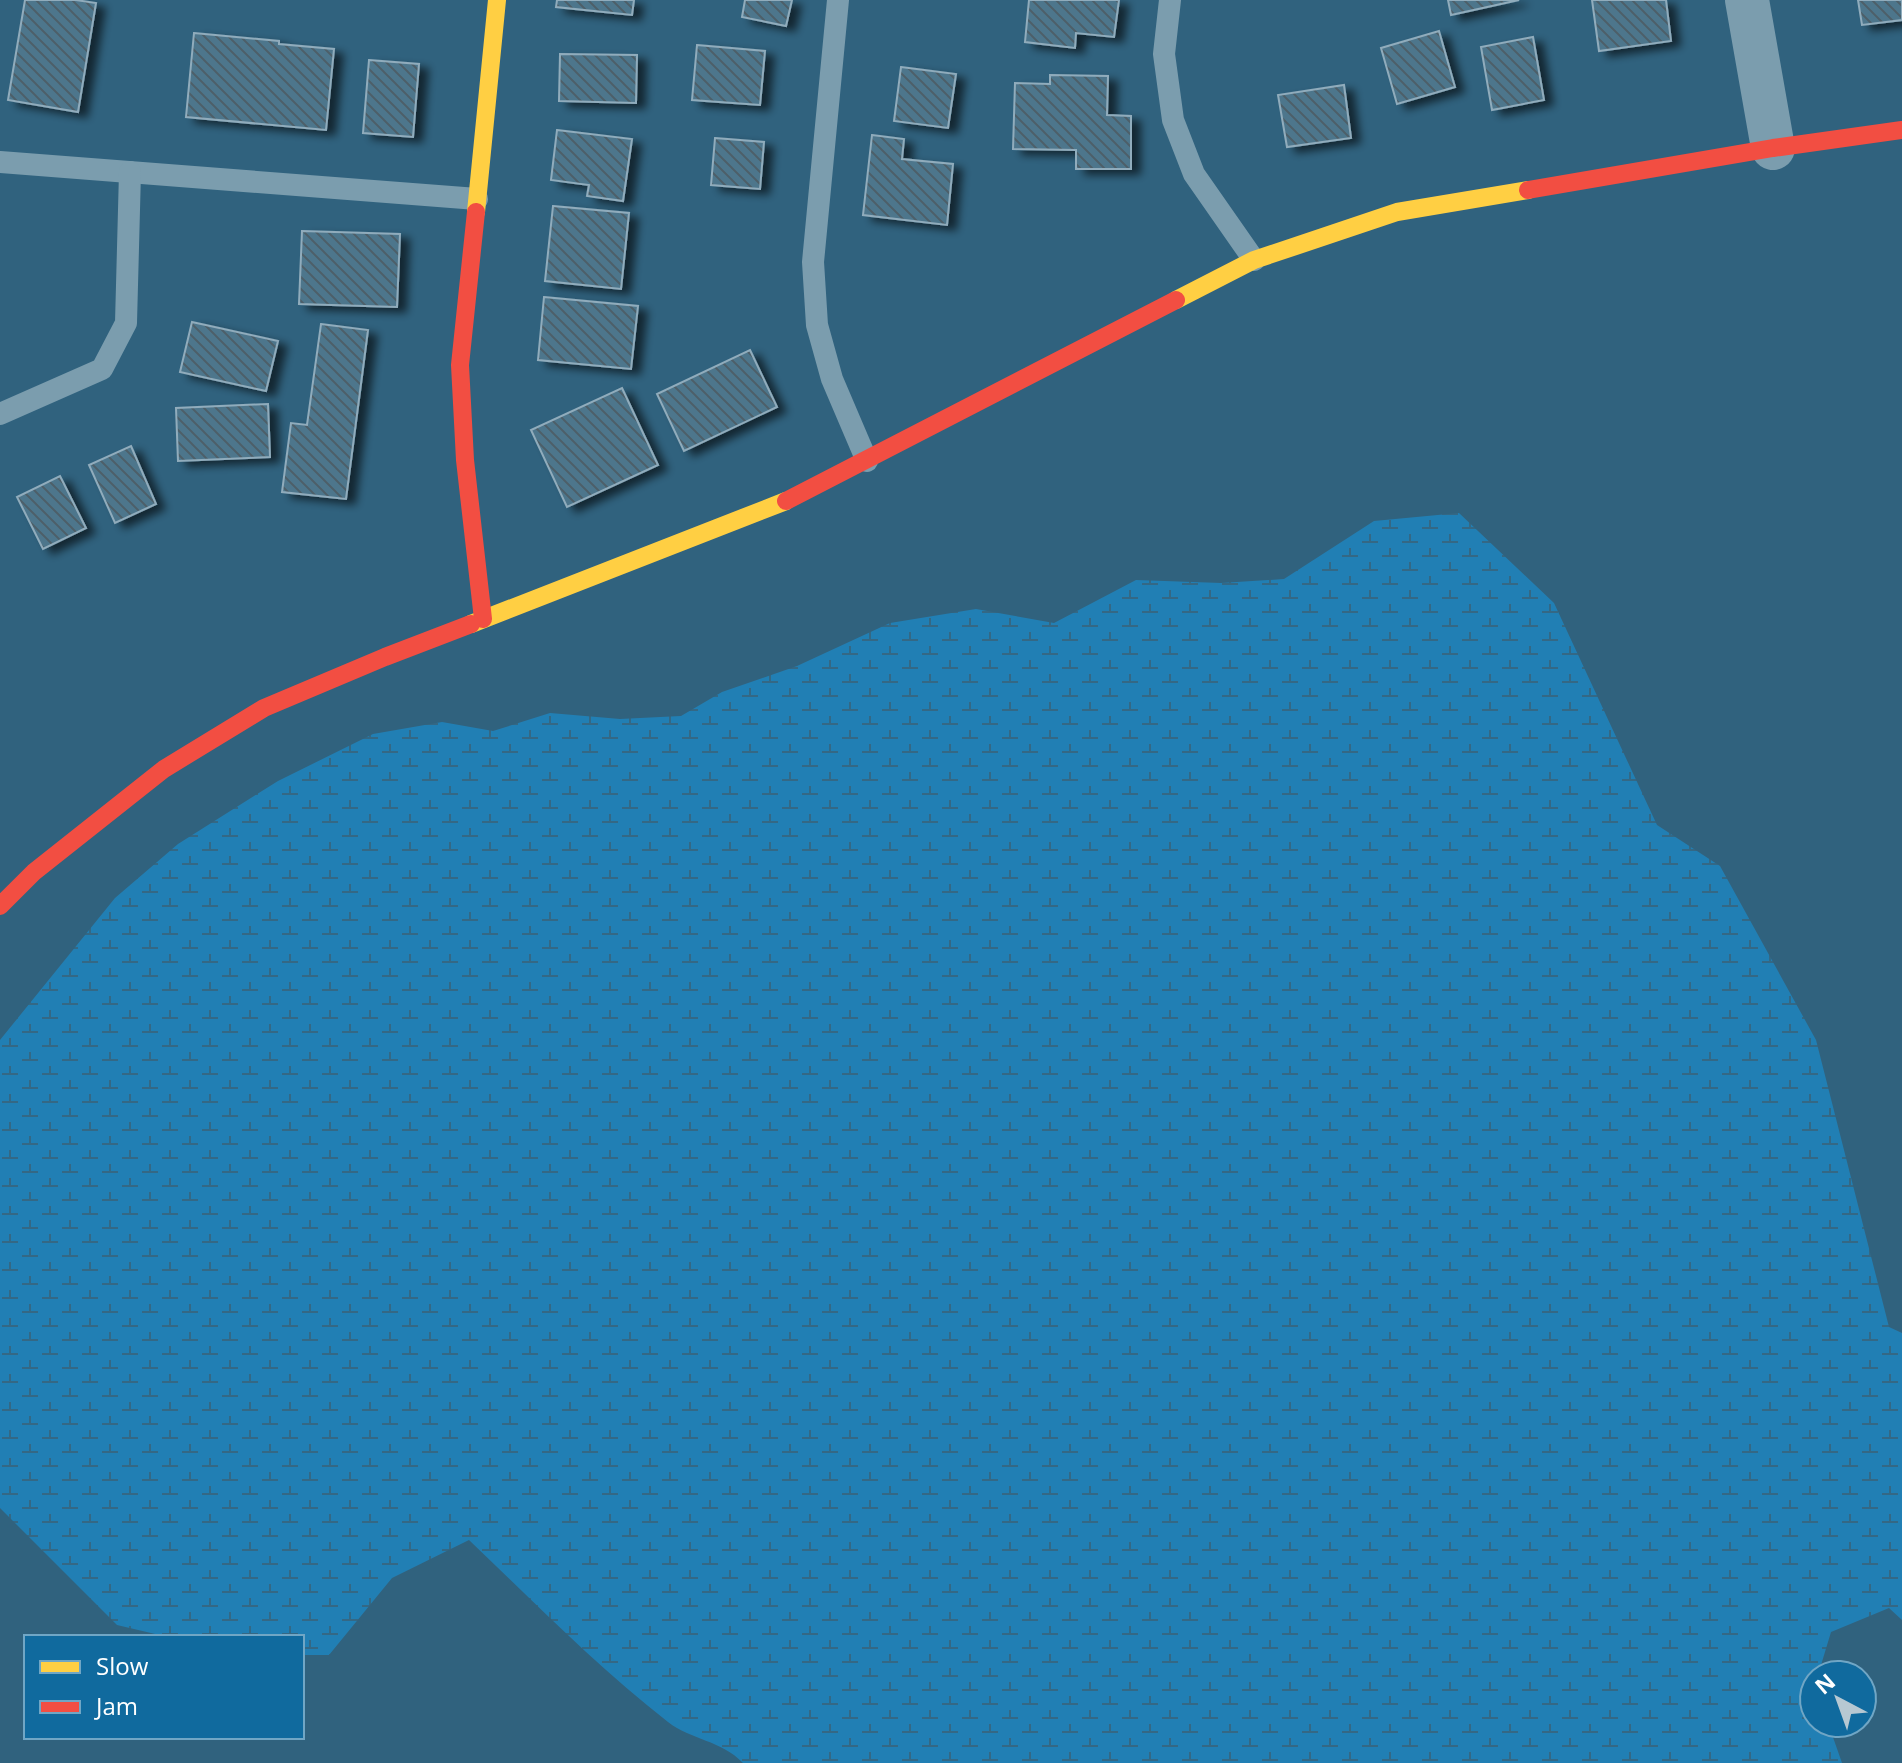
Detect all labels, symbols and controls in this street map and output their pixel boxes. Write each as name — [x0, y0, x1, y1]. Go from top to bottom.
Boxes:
legend — [24, 1635, 304, 1739]
text: Slow — [96, 1649, 149, 1682]
north arrow — [1798, 1659, 1878, 1739]
text: N — [1808, 1666, 1841, 1700]
text: Jam — [94, 1689, 138, 1722]

